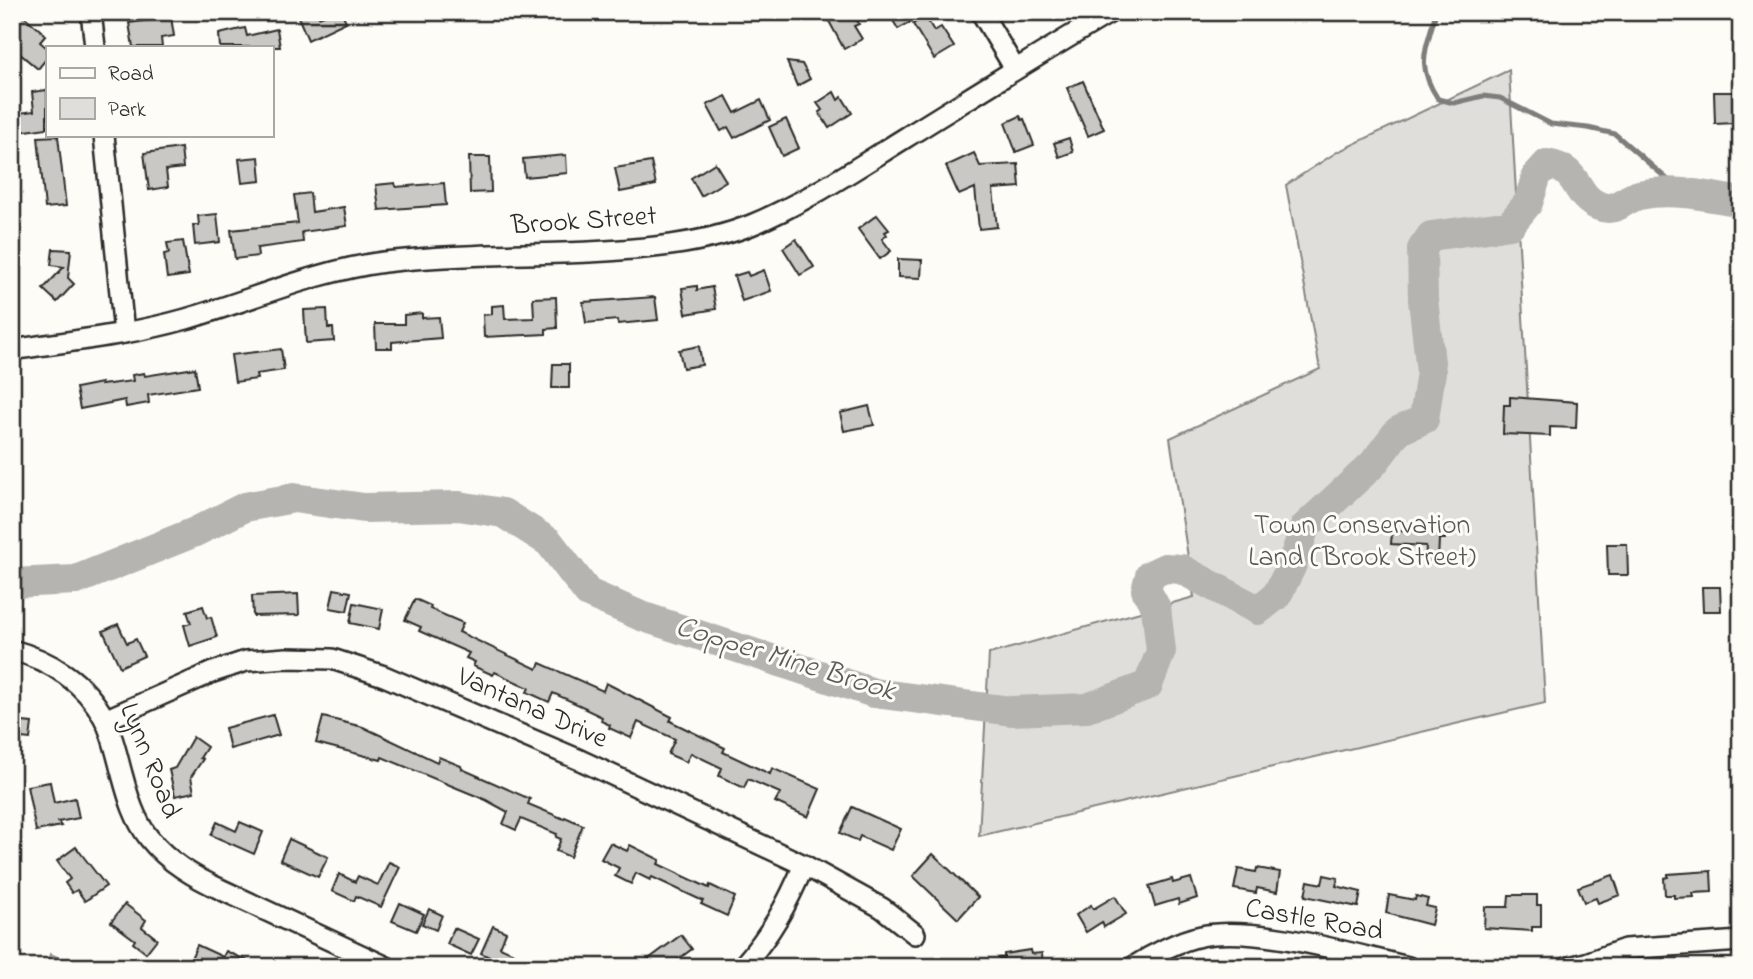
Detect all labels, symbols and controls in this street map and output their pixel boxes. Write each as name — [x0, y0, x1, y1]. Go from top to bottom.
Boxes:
legend — [46, 46, 273, 136]
text: Road — [108, 60, 154, 90]
text: Park — [108, 96, 147, 126]
street label: Brook Street — [509, 196, 658, 248]
park label: Town Conservation Land (Brook Street) — [1248, 506, 1476, 579]
water label: Copper Mine Brook — [670, 606, 902, 715]
street label: Vantana Drive — [449, 657, 614, 761]
street label: Lynn Road — [107, 697, 191, 825]
street label: Castle Road — [1242, 889, 1386, 953]

